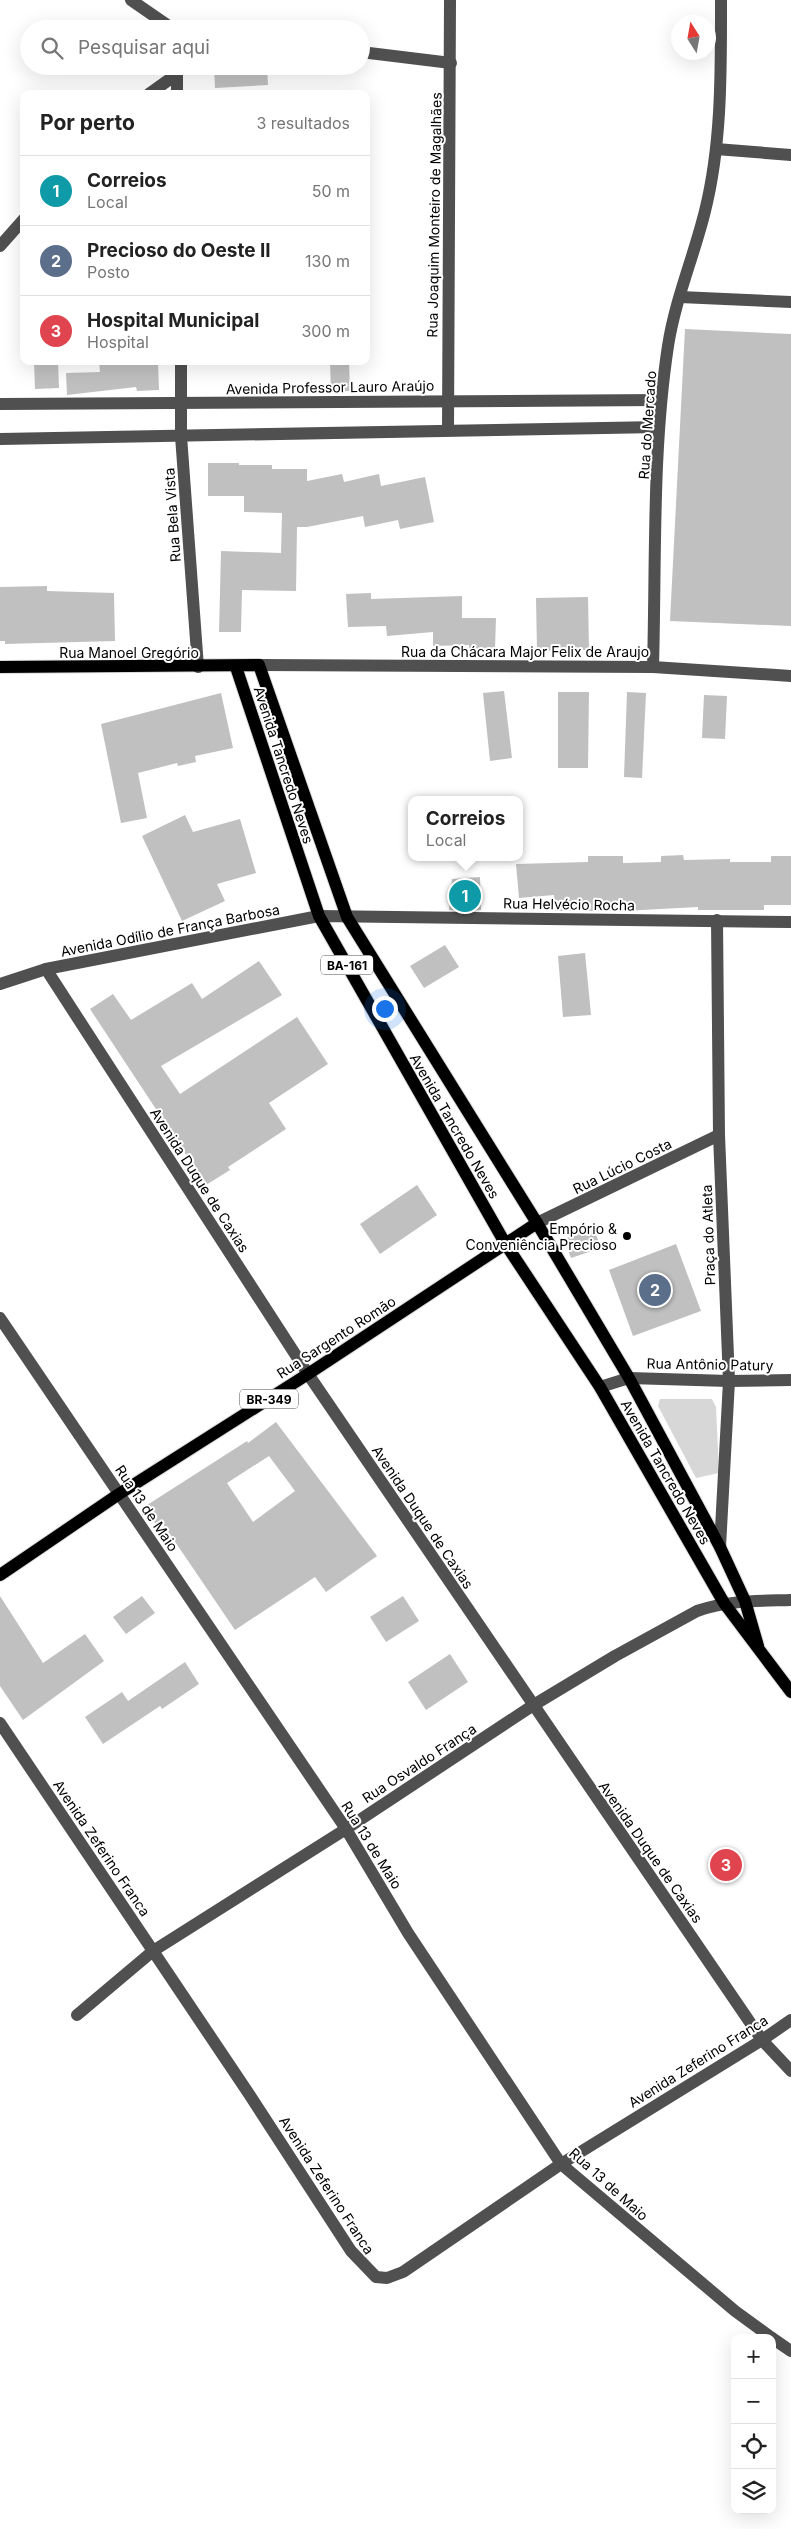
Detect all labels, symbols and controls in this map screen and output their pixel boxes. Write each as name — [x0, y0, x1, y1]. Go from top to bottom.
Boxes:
north arrow — [671, 15, 716, 60]
search box — [20, 20, 370, 75]
icon: search — [38, 34, 66, 62]
text: Pesquisar aqui — [78, 36, 210, 59]
street label: Rua Joaquim Monteiro de Magalhães — [423, 92, 445, 338]
text: Por perto — [40, 110, 135, 135]
text: 3 resultados — [256, 113, 350, 133]
text: Correios — [87, 169, 167, 192]
text: 1 — [53, 181, 59, 201]
text: 50 m — [312, 181, 350, 201]
text: Local — [87, 192, 128, 212]
text: Precioso do Oeste II — [87, 239, 271, 262]
text: 2 — [51, 251, 61, 271]
text: 130 m — [305, 251, 350, 271]
text: Posto — [87, 262, 130, 282]
text: Hospital Municipal — [87, 309, 260, 332]
text: 3 — [51, 321, 61, 341]
text: 300 m — [301, 321, 350, 341]
text: Hospital — [87, 332, 149, 352]
street label: Rua do Mercado — [635, 370, 659, 480]
street label: Avenida Professor Lauro Araújo — [226, 377, 434, 397]
street label: Rua Bela Vista — [160, 467, 184, 563]
street label: Rua da Chácara Major Felix de Araujo — [401, 643, 649, 660]
street label: Rua Manoel Gregório — [59, 644, 199, 661]
street label: Avenida Tancredo Neves — [251, 684, 317, 846]
popup — [408, 796, 523, 861]
text: Correios — [426, 807, 505, 830]
text: Local — [426, 830, 466, 850]
pin: 1 — [449, 877, 481, 915]
street label: Rua Helvécio Rocha — [503, 894, 635, 914]
street label: Avenida Odílio de França Barbosa — [59, 900, 281, 960]
road number: BA-161 — [321, 956, 373, 974]
your location — [372, 996, 398, 1022]
street label: Avenida Tancredo Neves — [407, 1051, 503, 1201]
street label: Avenida Duque de Caxias — [147, 1105, 253, 1255]
street label: Rua Lúcio Costa — [570, 1135, 674, 1197]
street label: Praça do Atleta — [698, 1184, 718, 1286]
place label: Empório & Conveniência Precioso — [466, 1220, 617, 1253]
marker: Empório & Conveniência Precioso — [621, 1230, 633, 1242]
pin: 2 — [639, 1271, 671, 1309]
street label: Rua Sargento Romão — [273, 1292, 399, 1382]
street label: Rua Antônio Patury — [646, 1354, 774, 1374]
road number: BR-349 — [240, 1390, 298, 1408]
street label: Avenida Tancredo Neves — [618, 1397, 714, 1547]
street label: Avenida Duque de Caxias — [369, 1442, 477, 1592]
street label: Rua 13 de Maio — [112, 1462, 182, 1554]
street label: Rua Osvaldo França — [359, 1720, 479, 1806]
street label: Avenida Zeferino Franca — [50, 1776, 154, 1920]
street label: Avenida Duque de Caxias — [596, 1778, 706, 1926]
street label: Rua 13 de Maio — [338, 1798, 406, 1892]
pin: 3 — [710, 1846, 742, 1884]
street label: Avenida Zeferino Franca — [625, 2011, 771, 2111]
street label: Avenida Zeferino Franca — [276, 2113, 378, 2257]
street label: Rua 13 de Maio — [566, 2144, 652, 2224]
map controls — [731, 2334, 776, 2514]
button: + — [731, 2334, 776, 2379]
button: − — [731, 2379, 776, 2424]
button: locate — [731, 2424, 776, 2469]
button: layers — [731, 2469, 776, 2514]

